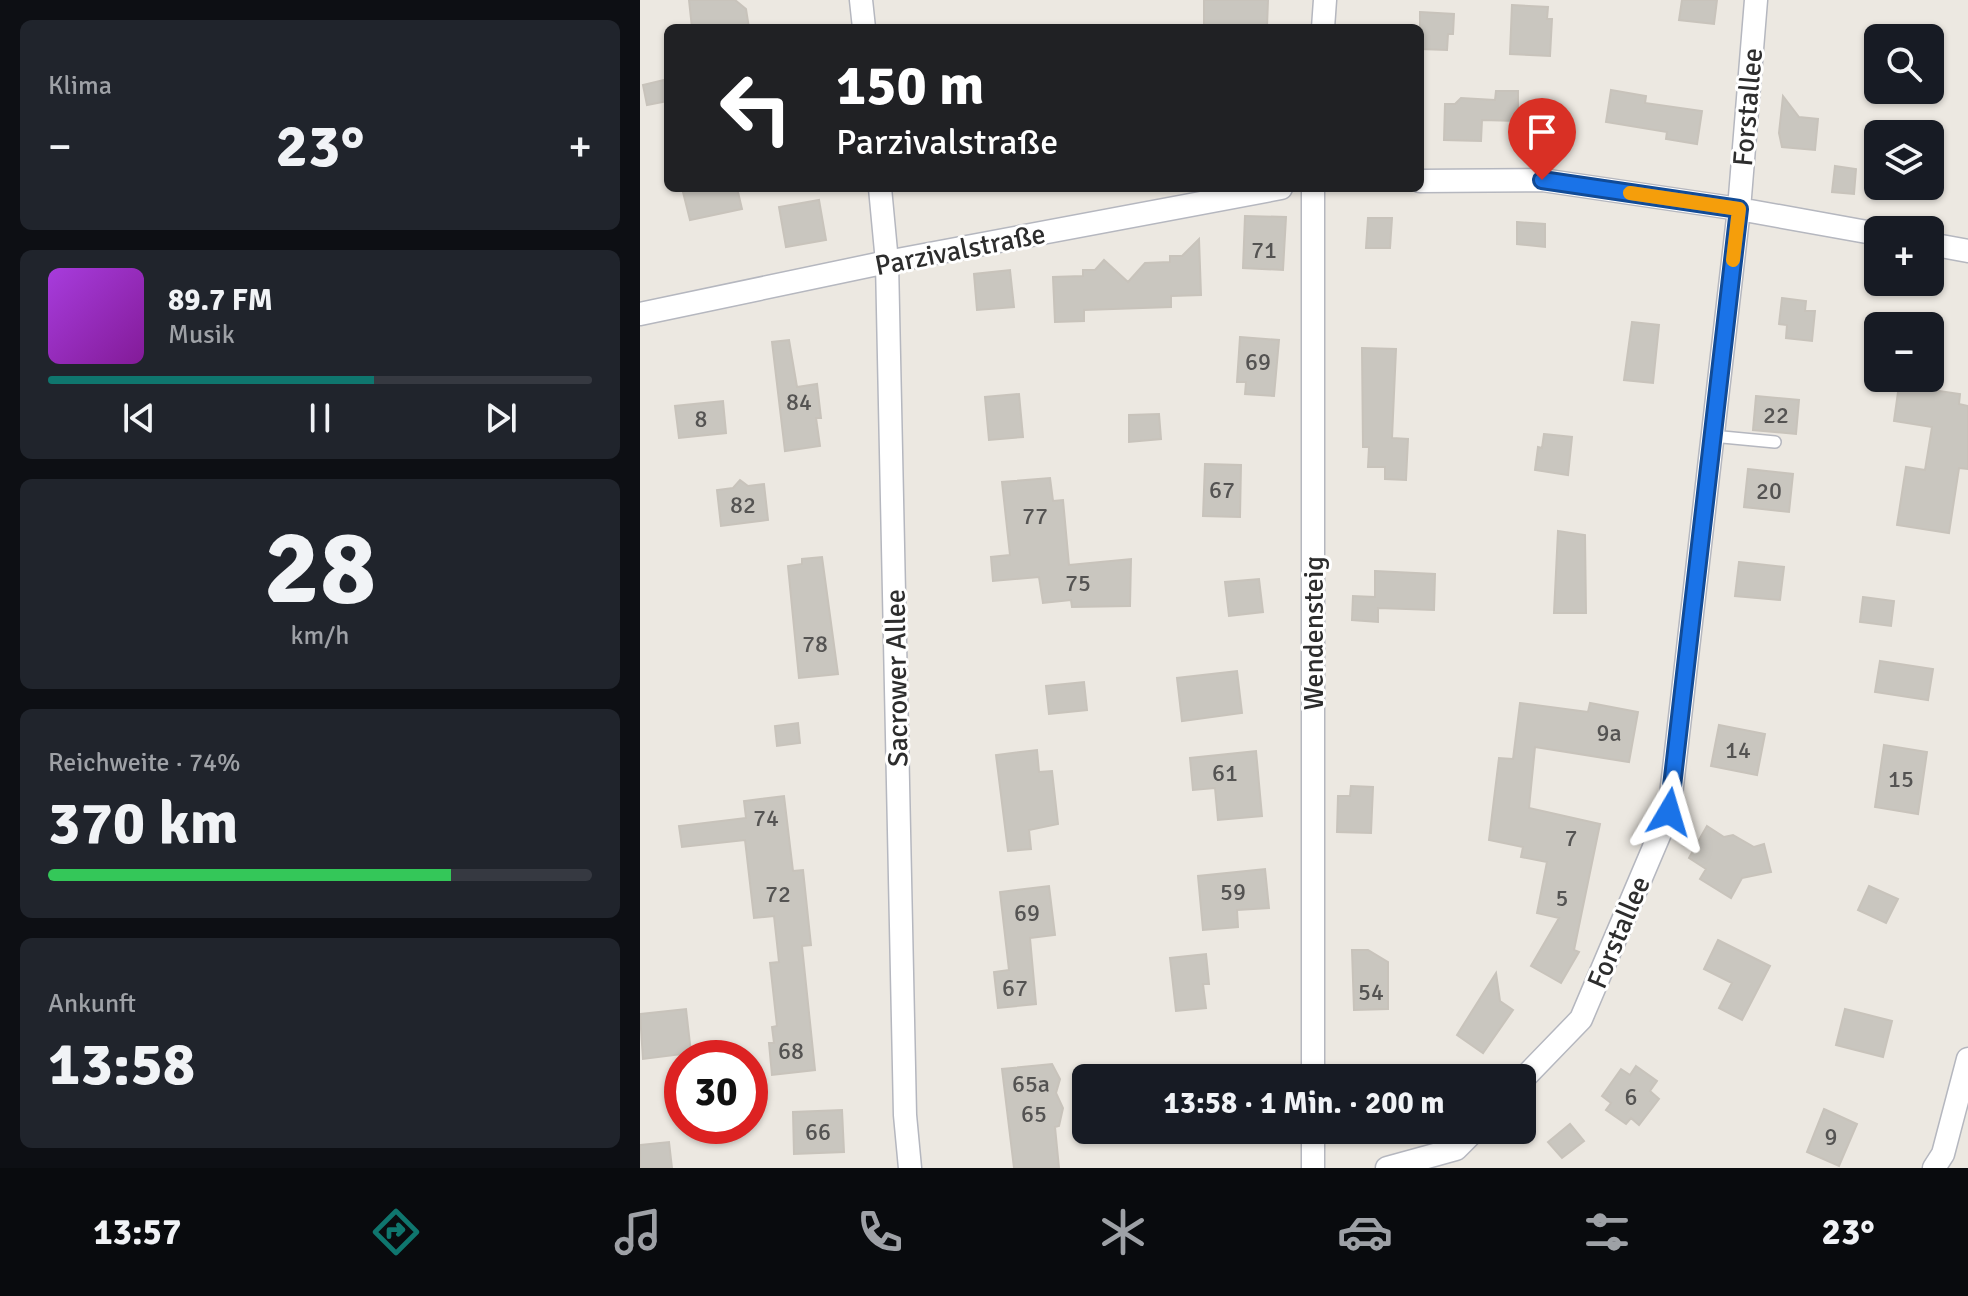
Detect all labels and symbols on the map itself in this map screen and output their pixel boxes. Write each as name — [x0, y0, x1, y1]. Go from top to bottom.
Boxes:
street label: Forstallee — [1726, 46, 1770, 168]
pin — [1508, 98, 1576, 180]
street label: Parzivalstraße — [872, 217, 1048, 283]
house number: 71 — [1251, 235, 1277, 265]
house number: 69 — [1245, 347, 1271, 377]
house number: 84 — [786, 387, 812, 417]
house number: 22 — [1763, 400, 1789, 430]
house number: 8 — [695, 404, 707, 434]
house number: 67 — [1209, 475, 1235, 505]
house number: 20 — [1756, 476, 1782, 506]
house number: 82 — [730, 490, 756, 520]
house number: 77 — [1022, 501, 1048, 531]
street label: Wendensteig — [1297, 556, 1331, 710]
house number: 75 — [1065, 568, 1091, 598]
street label: Sacrower Allee — [878, 589, 916, 767]
house number: 78 — [802, 629, 828, 659]
house number: 9a — [1596, 718, 1622, 748]
house number: 14 — [1725, 735, 1751, 765]
house number: 61 — [1212, 758, 1238, 788]
house number: 15 — [1888, 764, 1914, 794]
position arrow — [1627, 770, 1711, 854]
house number: 74 — [753, 803, 779, 833]
house number: 7 — [1565, 823, 1577, 853]
street label: Forstallee — [1580, 871, 1658, 994]
house number: 59 — [1220, 877, 1246, 907]
house number: 72 — [765, 879, 791, 909]
house number: 5 — [1556, 883, 1568, 913]
house number: 69 — [1014, 898, 1040, 928]
house number: 67 — [1002, 973, 1028, 1003]
house number: 54 — [1358, 977, 1384, 1007]
house number: 68 — [778, 1036, 804, 1066]
speed limit sign: 30 — [664, 1040, 768, 1144]
house number: 65a — [1012, 1069, 1050, 1099]
house number: 6 — [1625, 1082, 1637, 1112]
house number: 65 — [1021, 1099, 1047, 1129]
house number: 66 — [805, 1117, 831, 1147]
house number: 9 — [1825, 1122, 1837, 1152]

